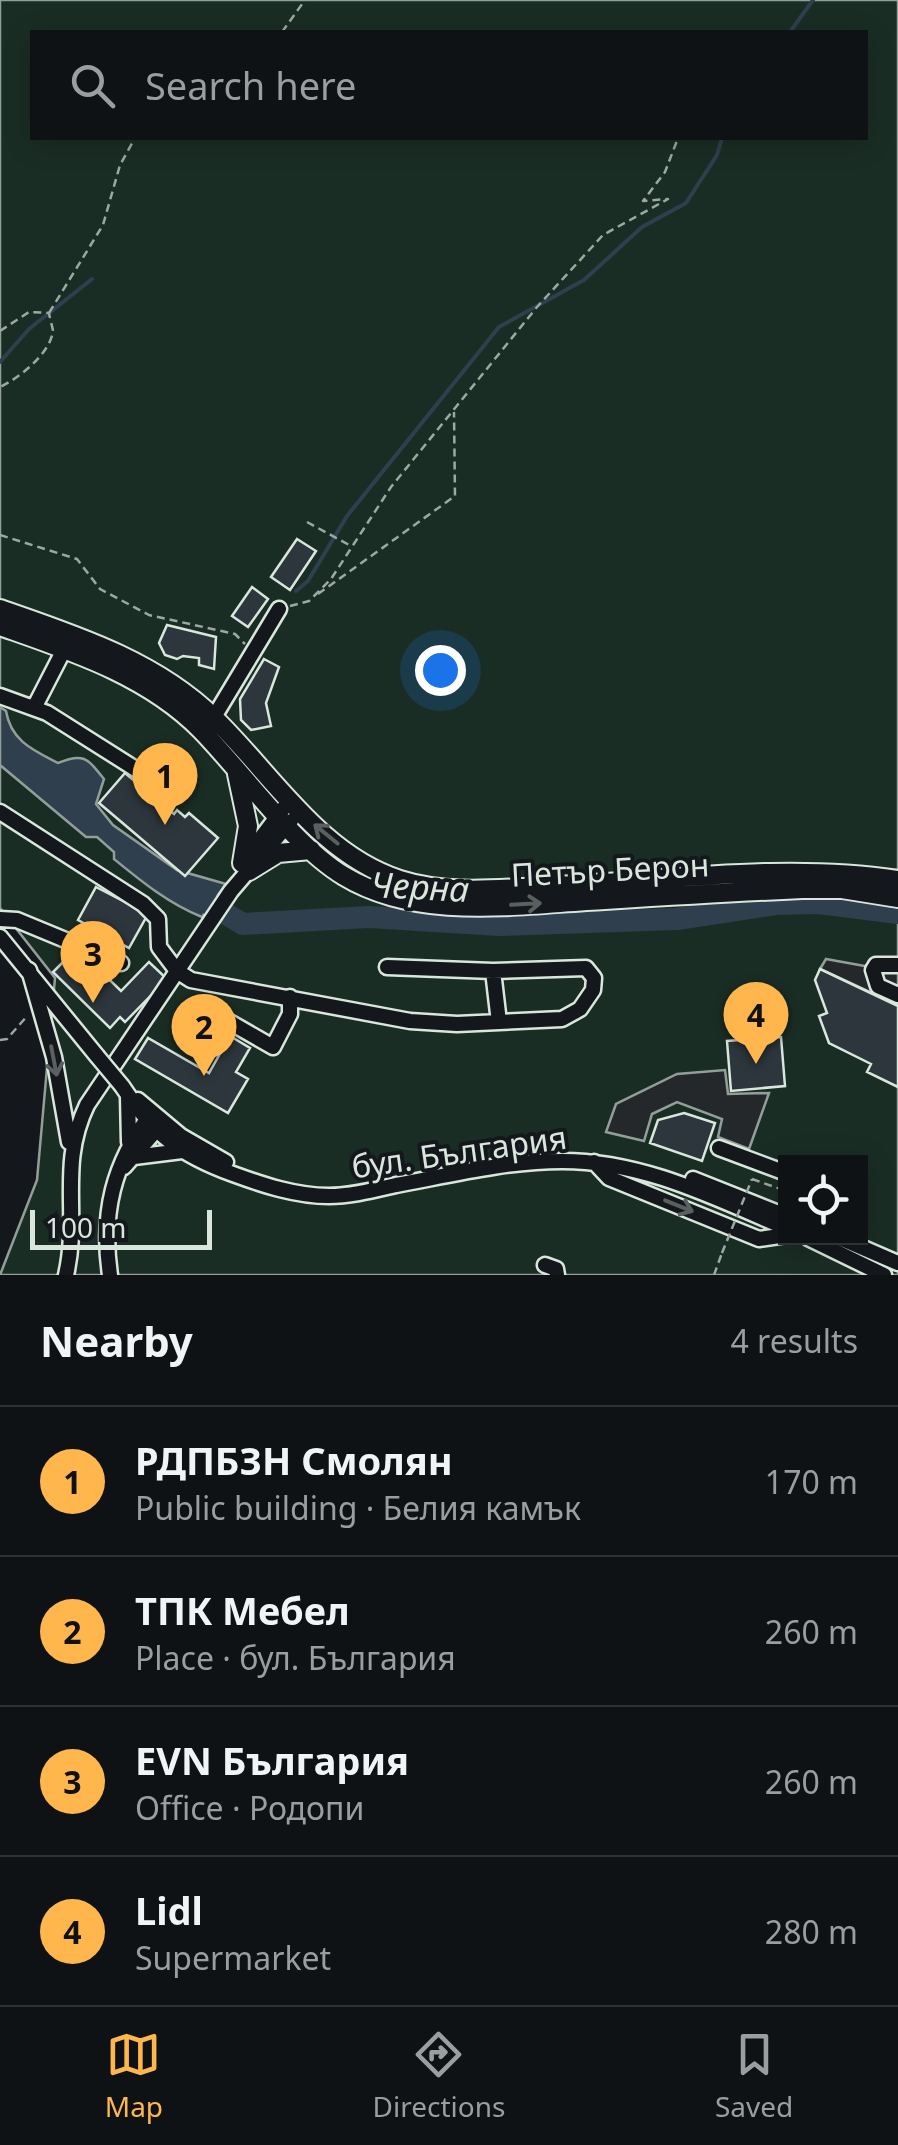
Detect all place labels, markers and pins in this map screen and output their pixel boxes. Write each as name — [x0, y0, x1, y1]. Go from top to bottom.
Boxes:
pin: 1 — [132, 742, 198, 825]
pin: 3 — [61, 920, 126, 1003]
pin: 4 — [724, 982, 788, 1064]
pin: 2 — [172, 994, 236, 1076]

